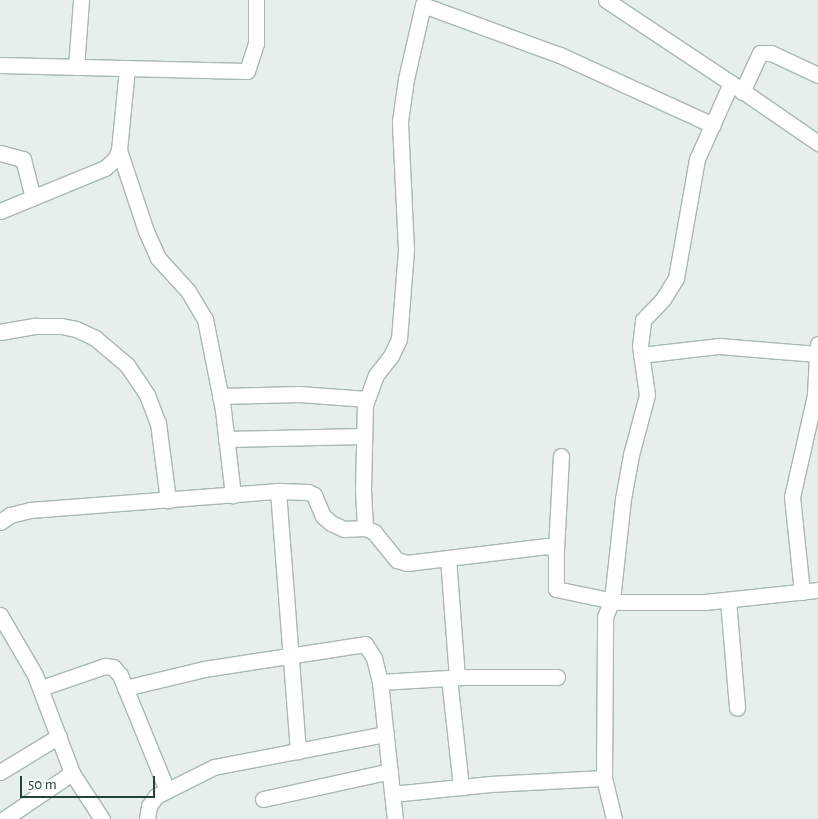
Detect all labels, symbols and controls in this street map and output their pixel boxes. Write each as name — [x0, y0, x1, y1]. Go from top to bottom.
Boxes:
scale bar — [22, 766, 158, 798]
text: 50 m — [28, 777, 57, 792]

